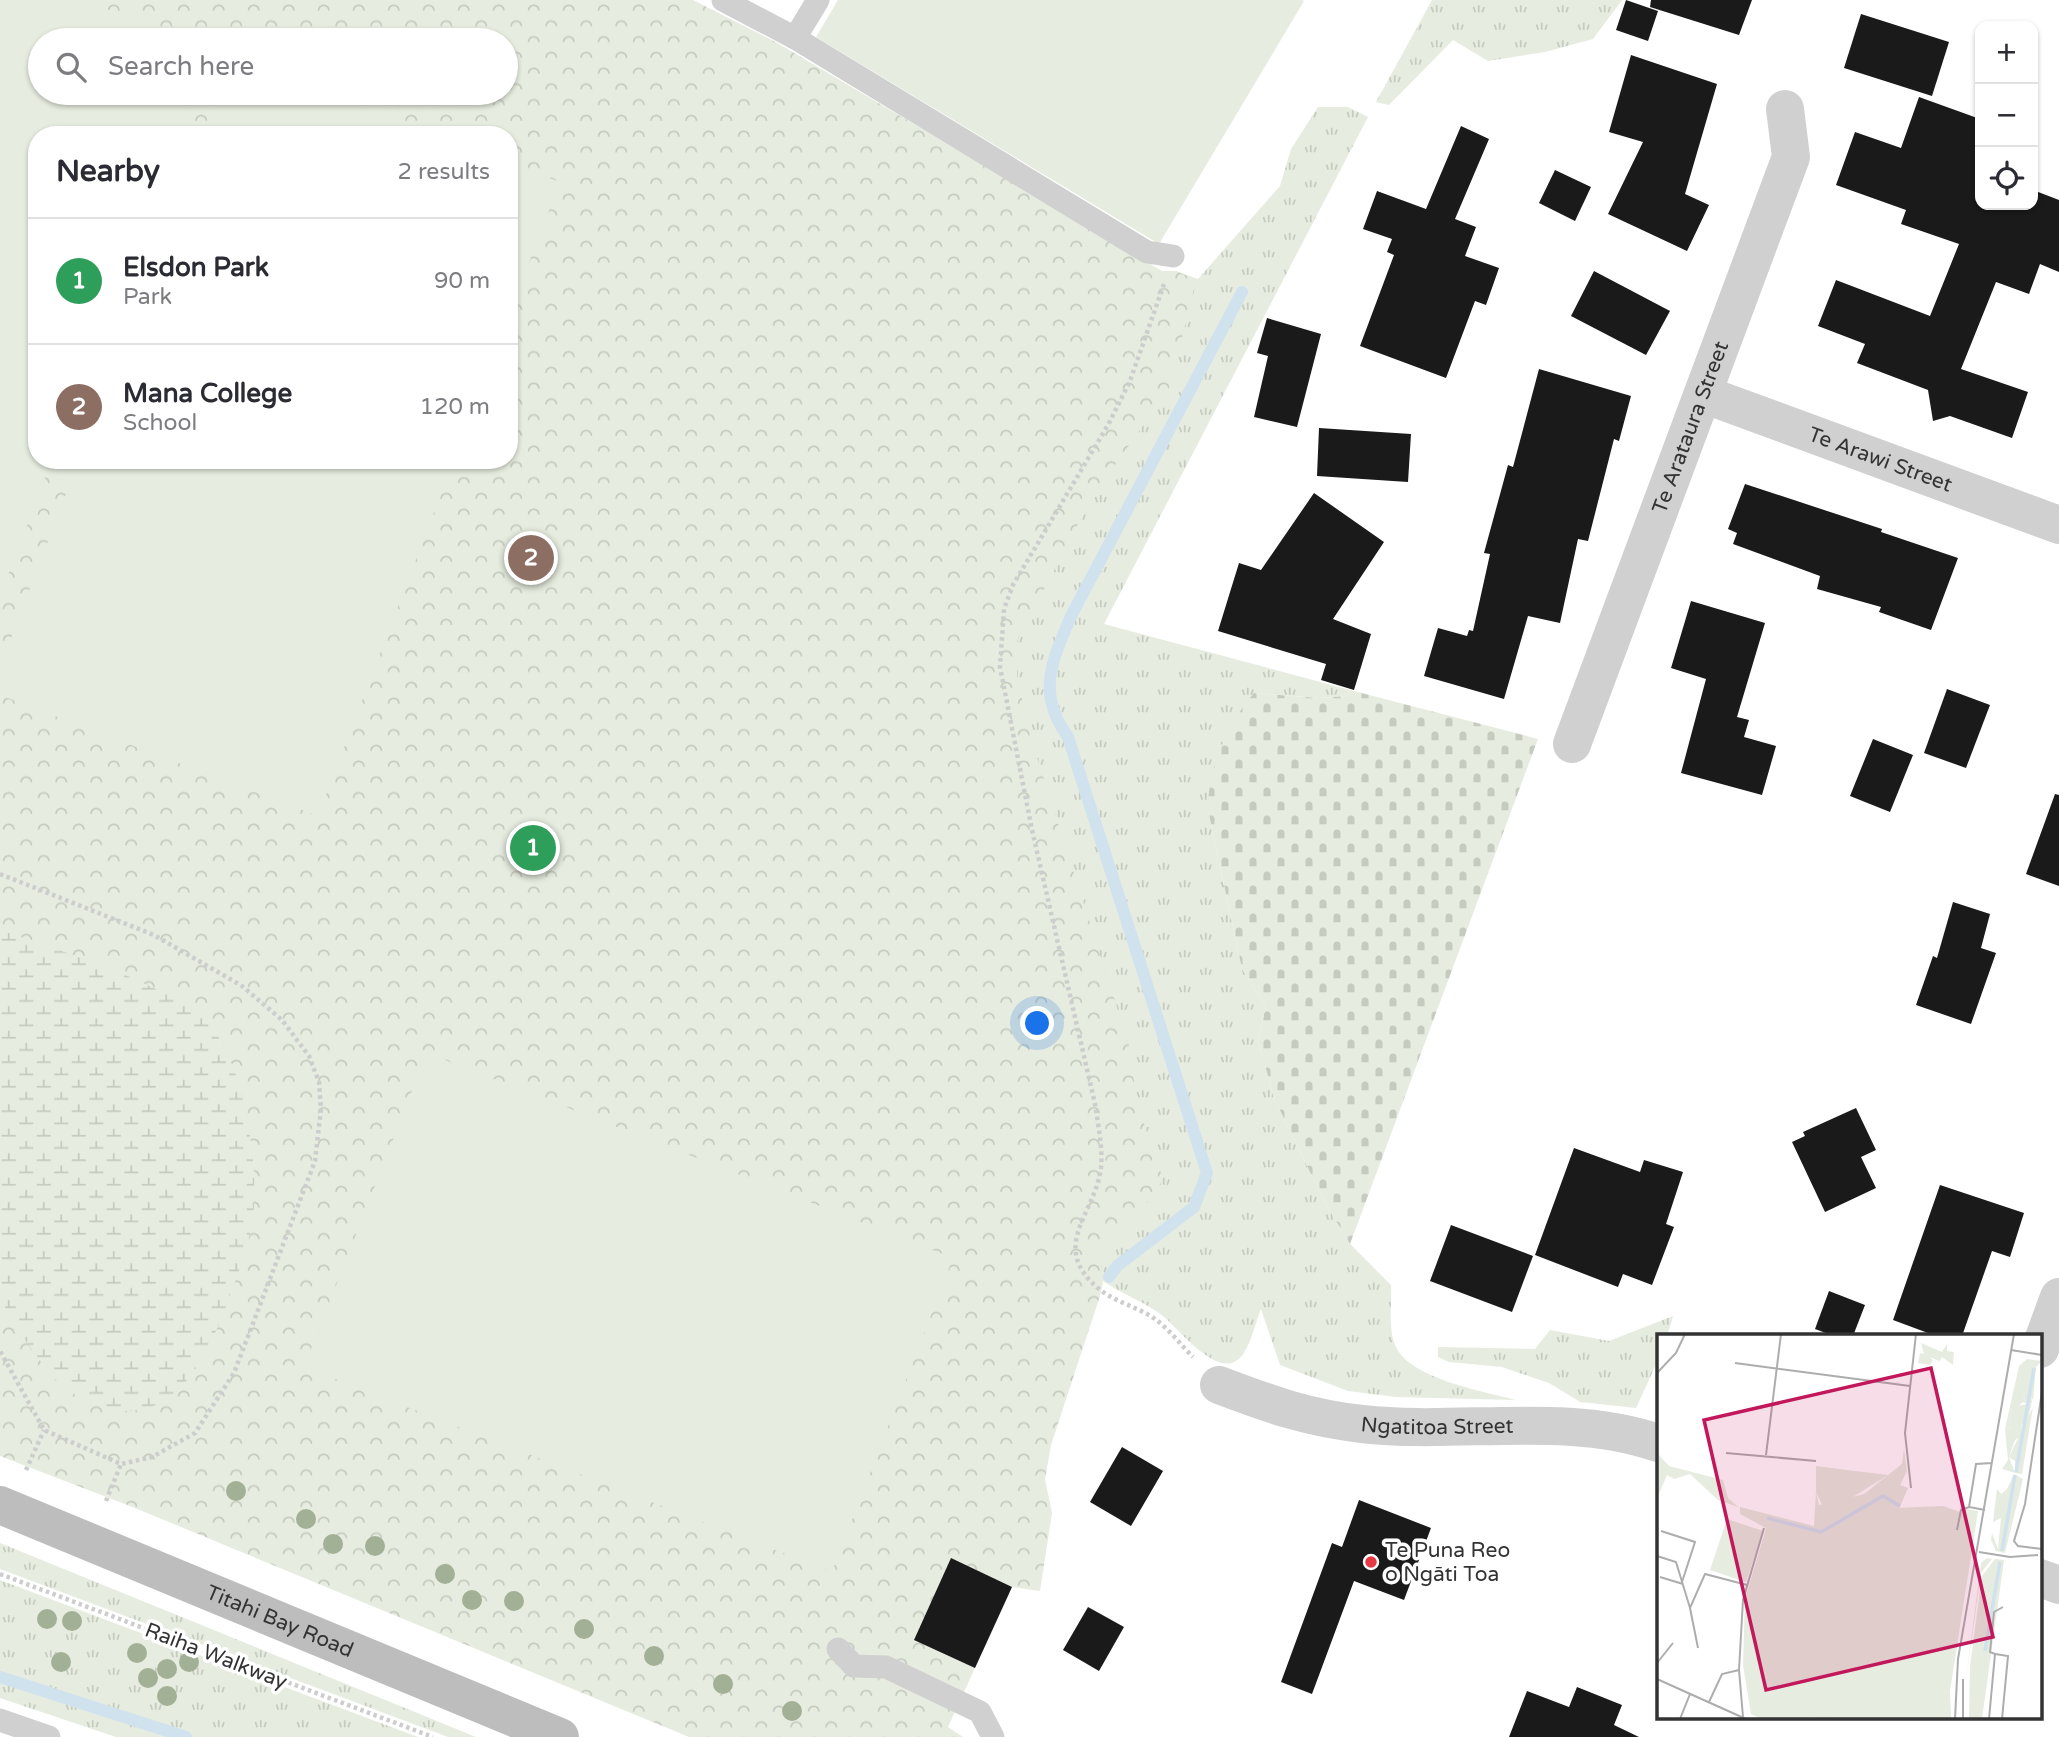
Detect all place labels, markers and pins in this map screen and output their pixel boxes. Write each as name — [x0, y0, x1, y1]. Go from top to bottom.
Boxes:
pin: 2 — [508, 532, 554, 584]
pin: 1 — [510, 822, 556, 874]
place label: Te Puna Reo o Ngāti Toa — [1385, 1538, 1510, 1587]
marker: Te Puna Reo o Ngāti Toa — [1363, 1554, 1379, 1570]

